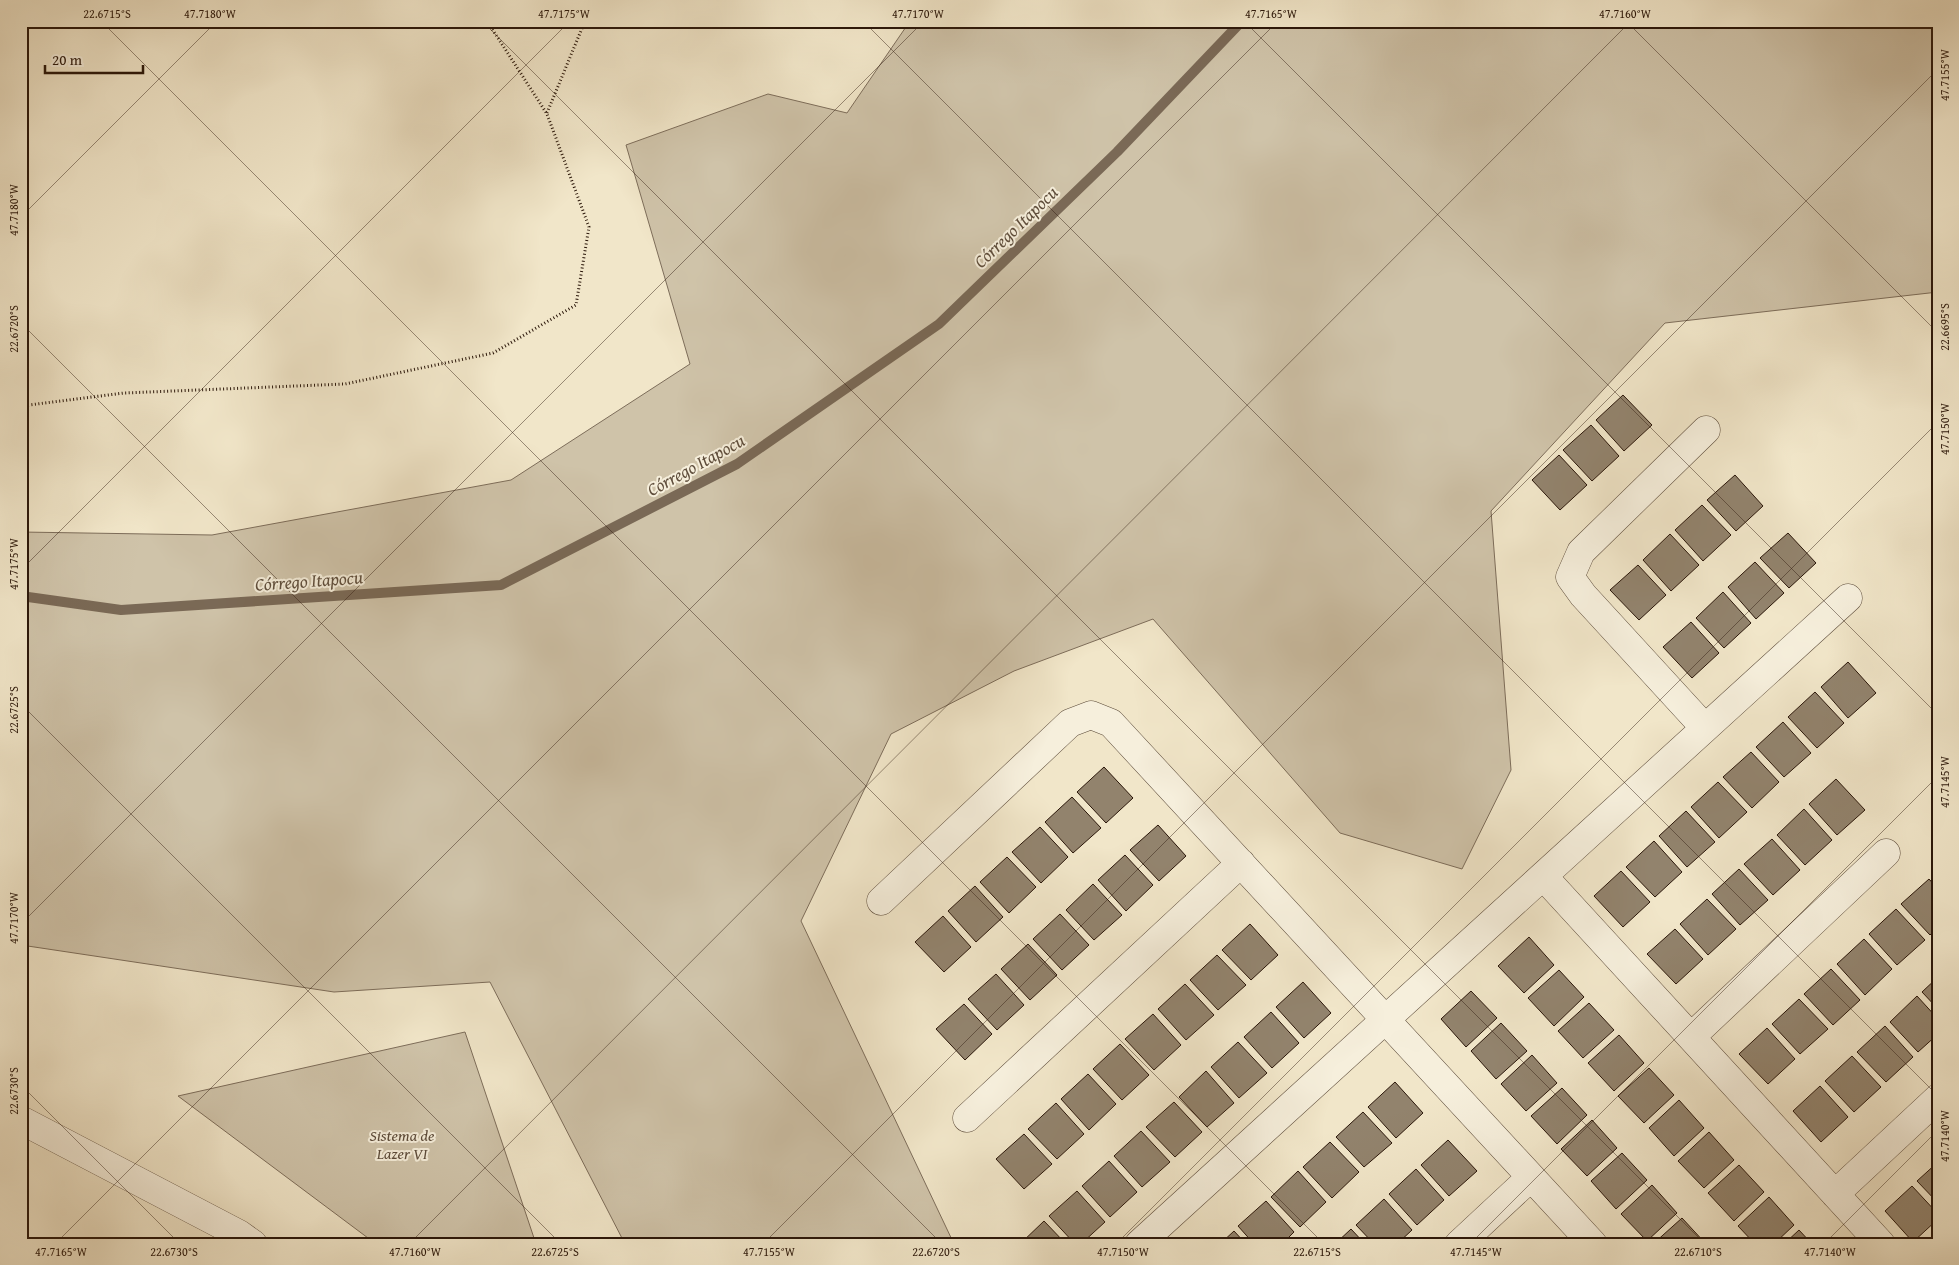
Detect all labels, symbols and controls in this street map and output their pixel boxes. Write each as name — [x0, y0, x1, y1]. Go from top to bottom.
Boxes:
text: 22.6715°S — [83, 5, 131, 22]
text: 47.7180°W — [184, 5, 237, 22]
text: 47.7175°W — [538, 5, 591, 22]
text: 47.7170°W — [892, 5, 945, 22]
text: 47.7165°W — [1245, 5, 1298, 22]
text: 47.7160°W — [1599, 5, 1652, 22]
scale bar — [45, 42, 142, 74]
text: 47.7155°W — [1936, 48, 1953, 101]
text: 20 m — [52, 49, 83, 70]
water label: Córrego Itapocu — [967, 179, 1064, 274]
text: 47.7180°W — [5, 183, 22, 236]
text: 22.6695°S — [1936, 303, 1953, 351]
text: 22.6720°S — [5, 305, 22, 353]
text: 47.7150°W — [1936, 402, 1953, 455]
water label: Córrego Itapocu — [642, 426, 750, 503]
text: 47.7175°W — [5, 537, 22, 590]
water label: Córrego Itapocu — [254, 563, 364, 598]
text: 22.6725°S — [5, 686, 22, 734]
text: 47.7145°W — [1936, 755, 1953, 808]
text: 47.7170°W — [5, 891, 22, 944]
text: 22.6730°S — [5, 1067, 22, 1115]
text: 47.7140°W — [1936, 1109, 1953, 1162]
park label: Sistema de Lazer VI — [369, 1123, 435, 1165]
text: 47.7165°W — [35, 1243, 88, 1260]
text: 22.6730°S — [150, 1243, 198, 1260]
text: 47.7160°W — [389, 1243, 442, 1260]
text: 22.6725°S — [531, 1243, 579, 1260]
text: 47.7155°W — [743, 1243, 796, 1260]
text: 22.6720°S — [912, 1243, 960, 1260]
text: 47.7150°W — [1097, 1243, 1150, 1260]
text: 22.6715°S — [1293, 1243, 1341, 1260]
text: 47.7145°W — [1450, 1243, 1503, 1260]
text: 22.6710°S — [1674, 1243, 1722, 1260]
text: 47.7140°W — [1804, 1243, 1857, 1260]

